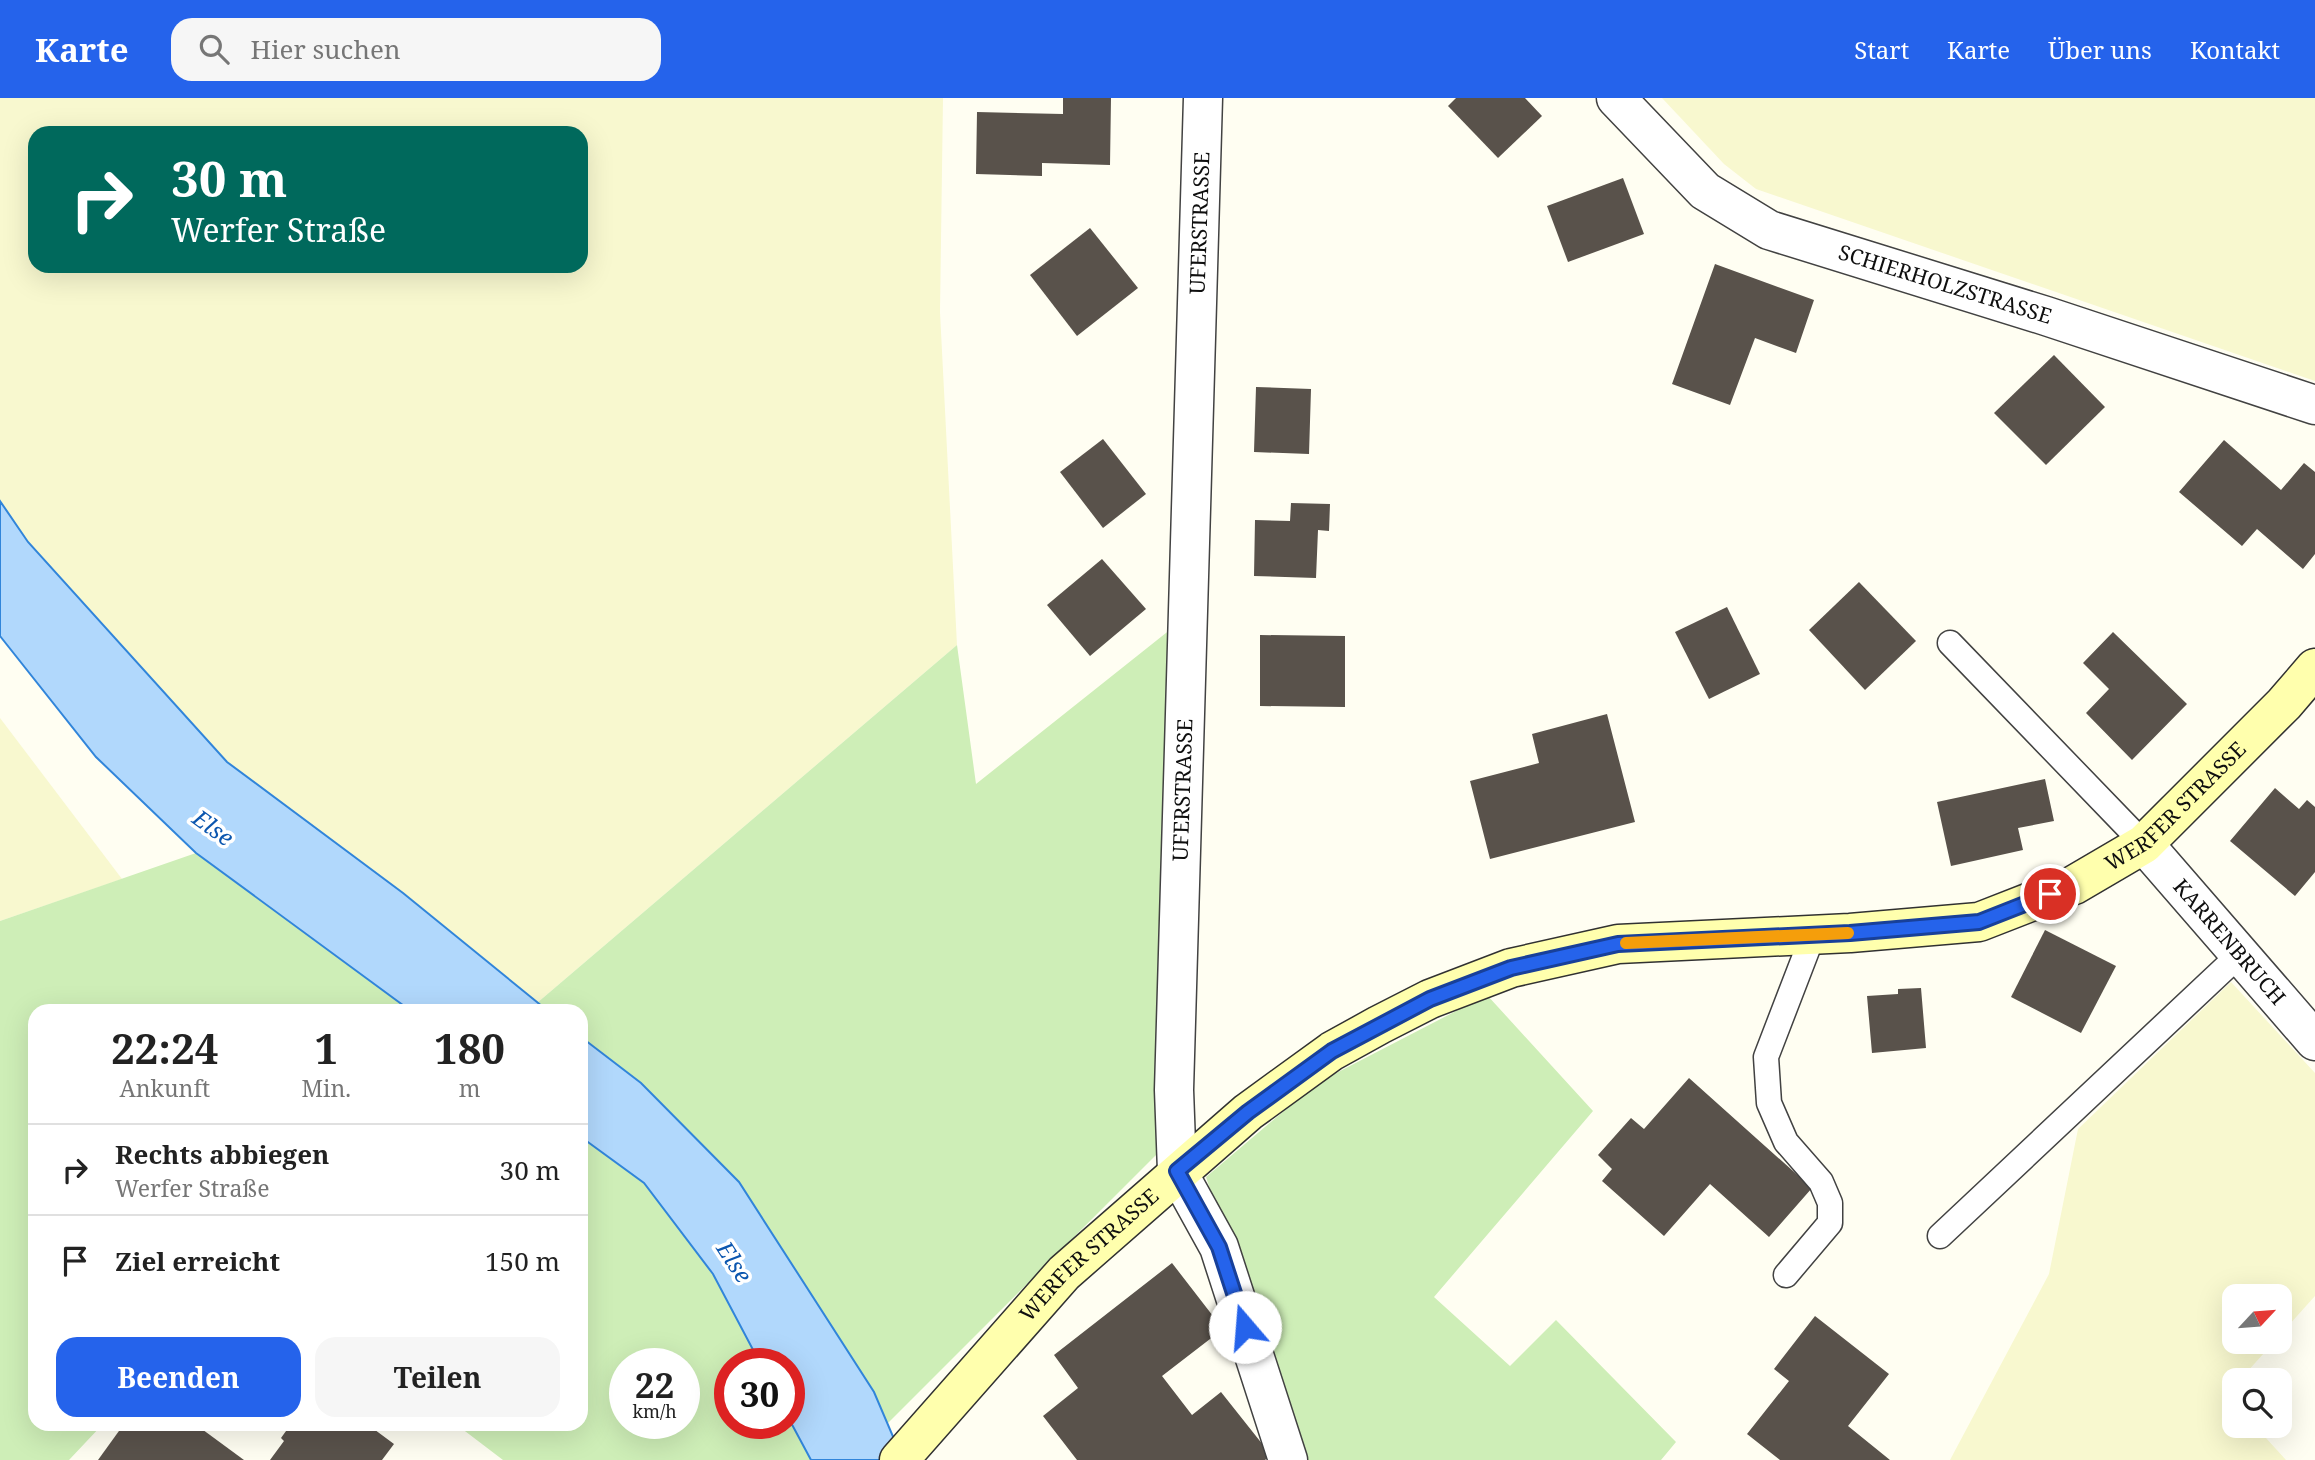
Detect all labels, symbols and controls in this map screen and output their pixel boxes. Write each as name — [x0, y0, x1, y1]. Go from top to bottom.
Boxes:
search box — [171, 18, 661, 81]
text: Karte — [35, 27, 129, 72]
icon: search — [195, 30, 233, 68]
text: Hier suchen — [251, 31, 401, 67]
text: Start — [1854, 33, 1909, 66]
text: Karte — [1947, 33, 2010, 66]
text: Über uns — [2048, 33, 2152, 66]
text: Kontakt — [2190, 33, 2280, 66]
text: 30 m — [171, 145, 287, 211]
street label: UFERSTRASSE — [1183, 151, 1215, 295]
icon: right — [56, 154, 147, 245]
text: Werfer Straße — [171, 208, 386, 251]
street label: SCHIERHOLZSTRASSE — [1835, 237, 2055, 330]
street label: UFERSTRASSE — [1166, 718, 1198, 862]
street label: WERFER STRASSE — [2099, 735, 2252, 877]
water label: Else — [186, 801, 241, 853]
pin — [2020, 864, 2080, 924]
street label: KARRENBRUCH — [2168, 873, 2292, 1010]
icon: arrive — [2031, 875, 2069, 913]
text: 22:24 — [111, 1019, 219, 1076]
text: 1 — [314, 1019, 338, 1076]
text: 180 — [434, 1019, 505, 1076]
text: Ankunft — [119, 1072, 210, 1104]
text: Min. — [301, 1072, 351, 1104]
text: m — [459, 1072, 480, 1104]
text: Rechts abbiegen — [115, 1136, 329, 1172]
icon: right — [56, 1151, 94, 1189]
text: 30 m — [500, 1152, 560, 1188]
text: Werfer Straße — [115, 1172, 270, 1204]
street label: WERFER STRASSE — [1013, 1182, 1164, 1327]
water label: Else — [709, 1234, 760, 1288]
icon: arrive — [56, 1242, 94, 1280]
text: Ziel erreicht — [115, 1243, 280, 1279]
text: 150 m — [485, 1243, 560, 1279]
north arrow — [2222, 1284, 2292, 1354]
map controls — [2222, 1284, 2292, 1438]
position arrow — [1208, 1290, 1282, 1364]
button: Beenden — [56, 1337, 301, 1417]
button: Teilen — [315, 1337, 560, 1417]
speed limit sign: 30 — [714, 1348, 805, 1439]
text: 22 — [635, 1361, 674, 1408]
button: search — [2222, 1368, 2292, 1438]
text: km/h — [632, 1399, 677, 1423]

